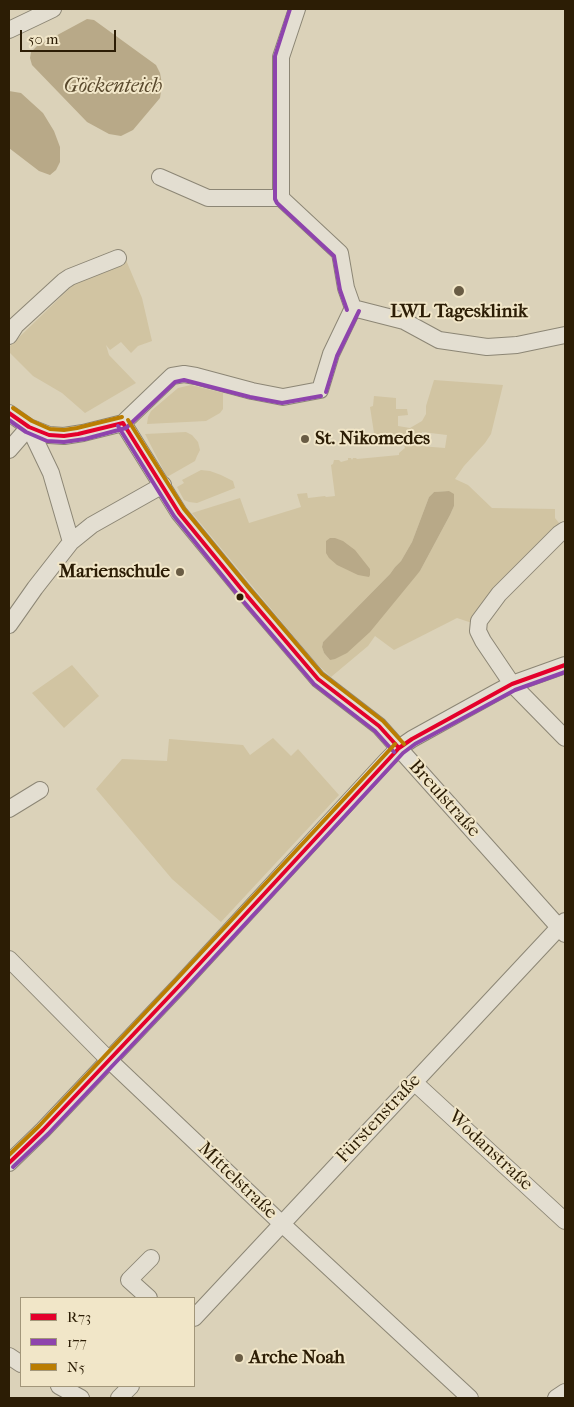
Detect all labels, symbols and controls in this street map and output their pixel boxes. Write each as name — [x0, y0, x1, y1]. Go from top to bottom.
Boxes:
scale bar — [22, 20, 119, 52]
text: 50 m — [28, 30, 58, 48]
water label: Göckenteich — [64, 75, 162, 99]
marker: LWL Tagesklinik — [452, 284, 466, 298]
place label: LWL Tagesklinik — [390, 301, 528, 323]
place label: St. Nikomedes — [315, 428, 430, 450]
marker: St. Nikomedes — [299, 433, 311, 445]
place label: Marienschule — [59, 561, 170, 583]
marker: Marienschule — [174, 566, 186, 578]
unlabelled marker — [235, 592, 245, 602]
street label: Breulstraße — [403, 756, 485, 842]
street label: Fürstenstraße — [332, 1070, 426, 1168]
street label: Wodanstraße — [443, 1106, 537, 1196]
street label: Mittelstraße — [193, 1138, 281, 1224]
legend — [20, 1297, 195, 1387]
text: R73 — [67, 1308, 91, 1326]
text: 177 — [67, 1333, 87, 1351]
place label: Arche Noah — [249, 1347, 345, 1369]
marker: Arche Noah — [233, 1352, 245, 1364]
text: N5 — [67, 1358, 85, 1376]

